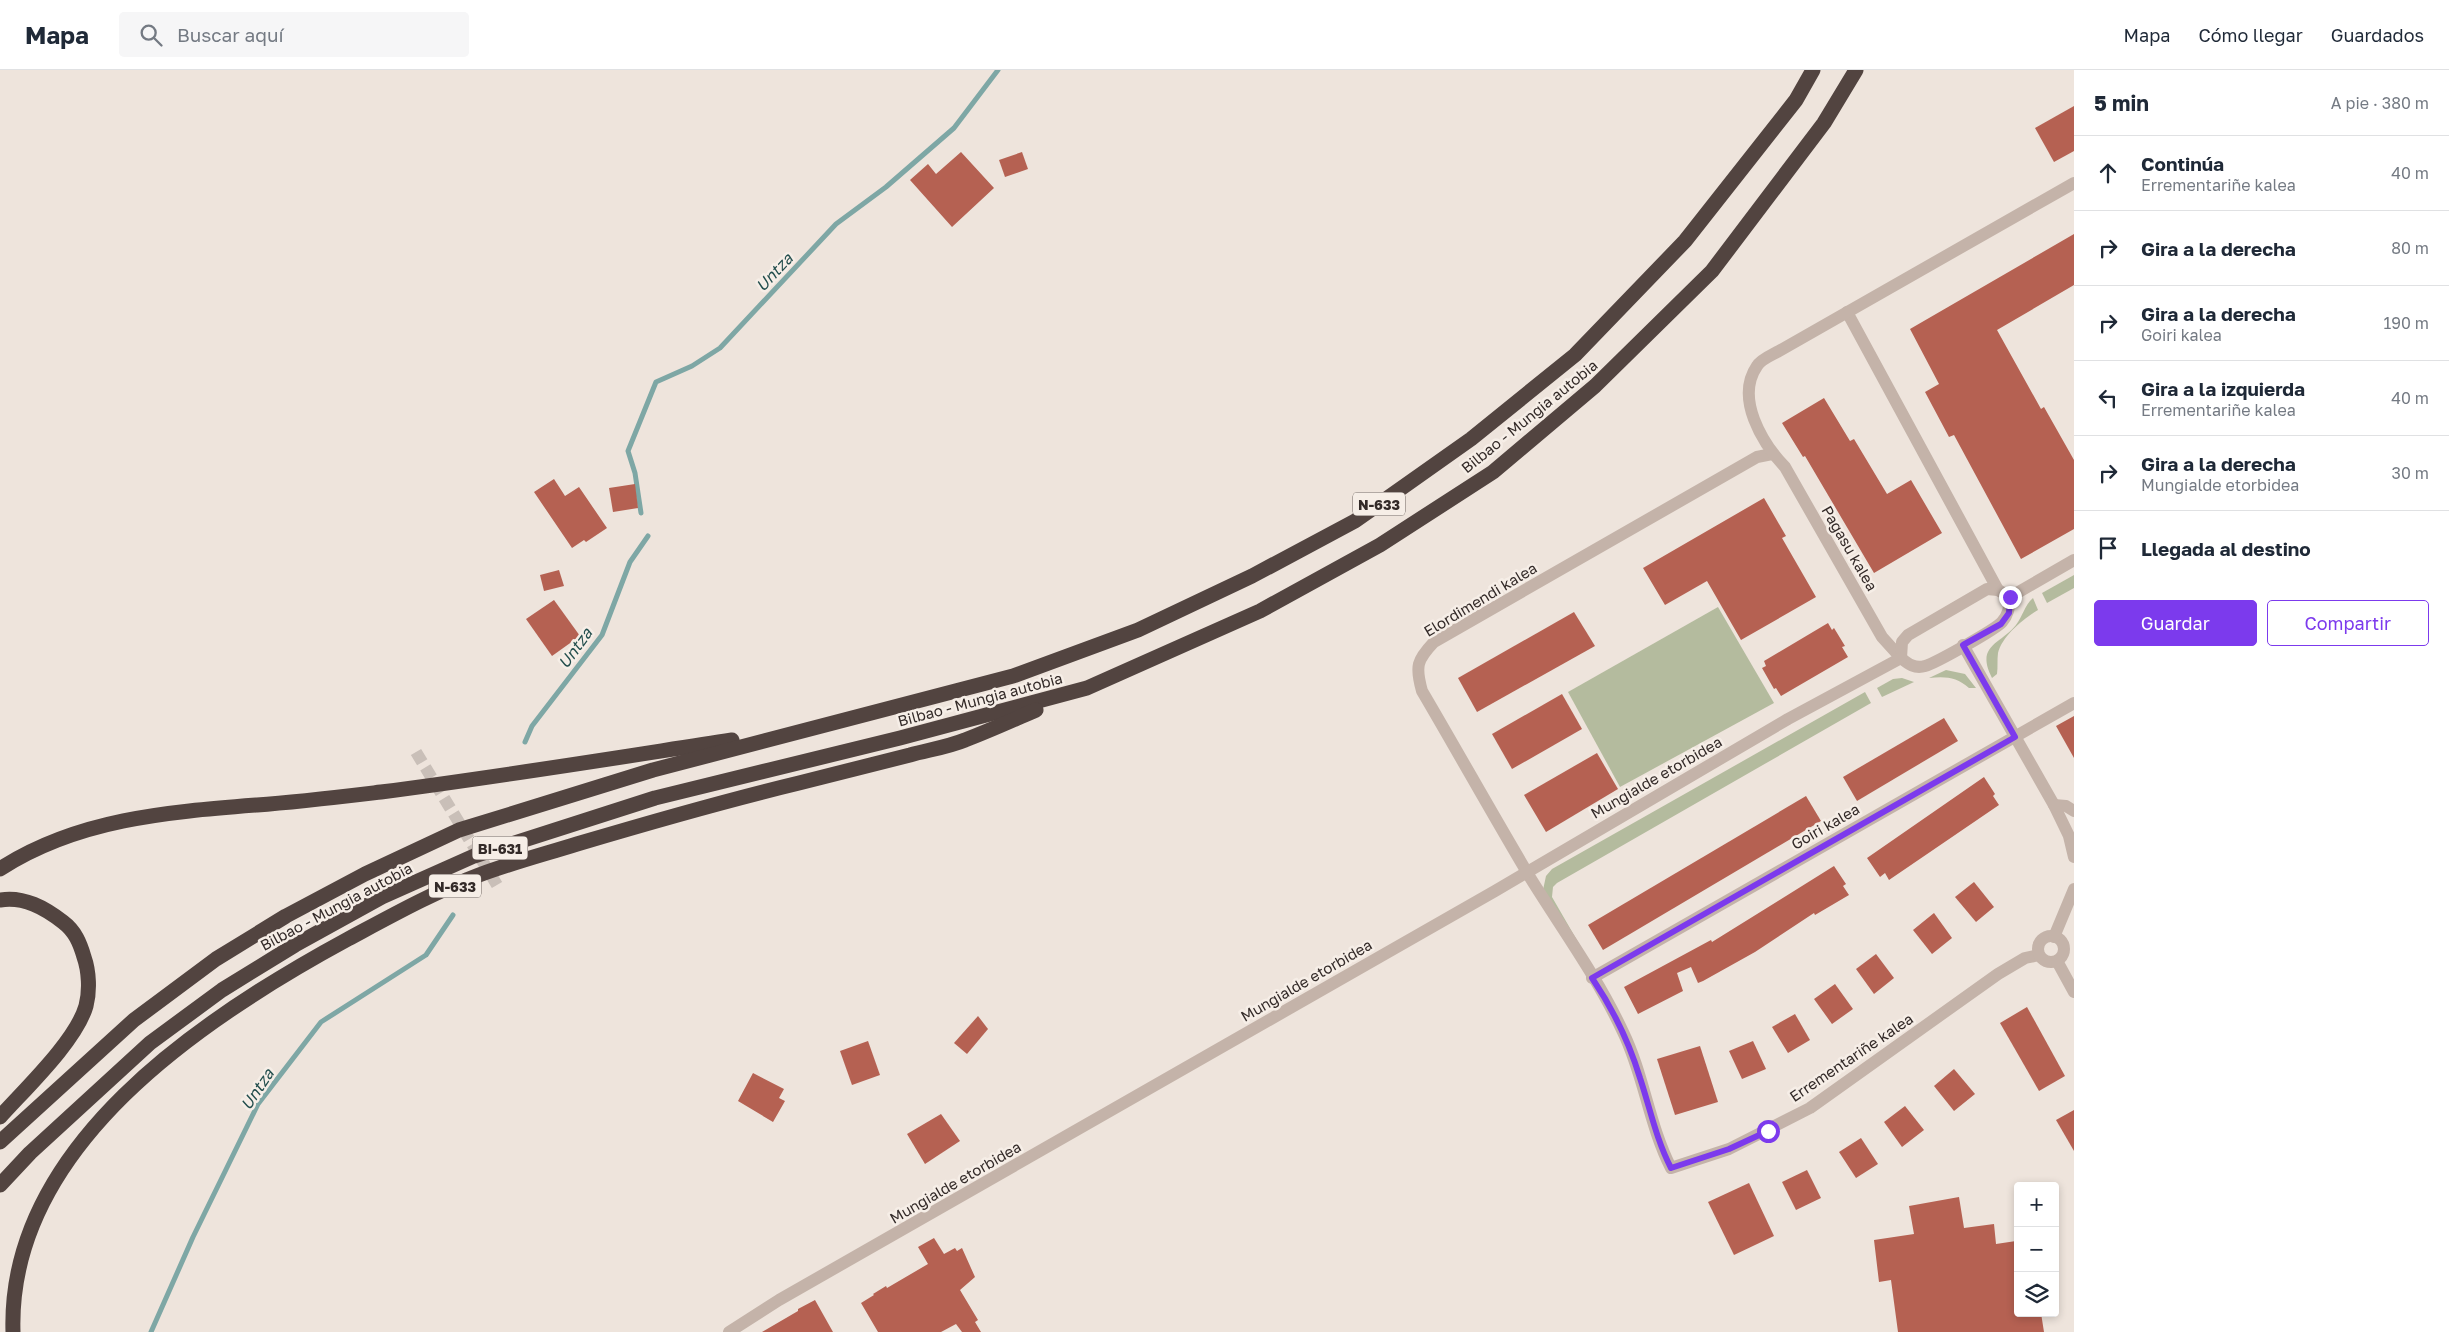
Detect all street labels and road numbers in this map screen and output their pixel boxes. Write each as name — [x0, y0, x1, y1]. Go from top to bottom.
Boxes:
street label: Bilbao - Mungia autobia — [1457, 356, 1601, 476]
road number: N-633 — [1353, 492, 1405, 516]
street label: Pagasu kalea — [1818, 502, 1882, 594]
street label: Elordimendi kalea — [1420, 558, 1540, 640]
street label: Bilbao - Mungia autobia — [896, 668, 1064, 730]
street label: Mungialde etorbidea — [1587, 732, 1725, 822]
street label: Goiri kalea — [1788, 799, 1862, 853]
road number: BI-631 — [472, 836, 528, 860]
street label: Bilbao - Mungia autobia — [257, 858, 415, 954]
road number: N-633 — [429, 874, 481, 898]
street label: Mungialde etorbidea — [1237, 935, 1375, 1025]
street label: Errementariñe kalea — [1786, 1009, 1916, 1105]
street label: Mungialde etorbidea — [886, 1137, 1024, 1227]

